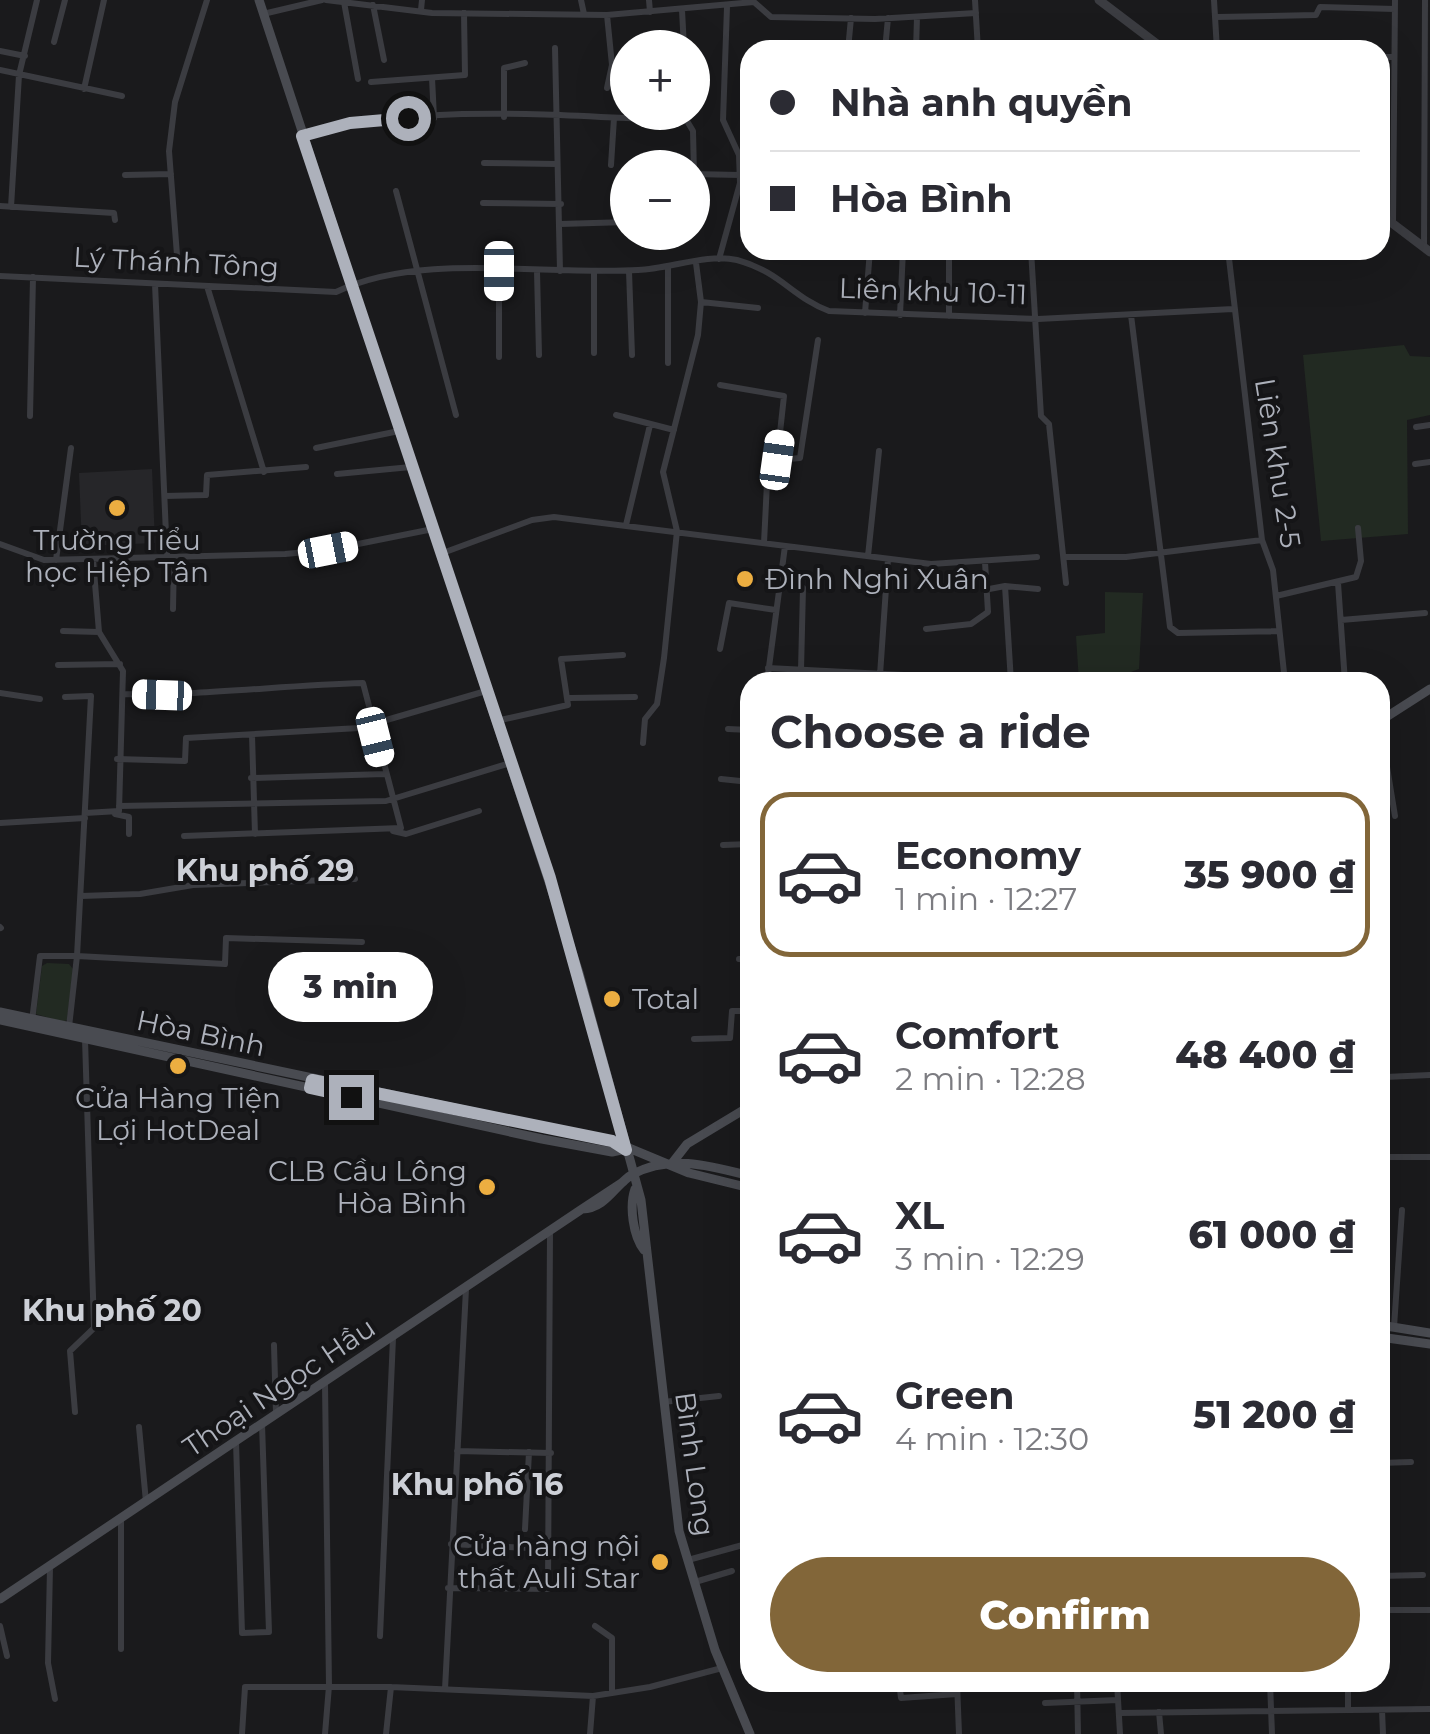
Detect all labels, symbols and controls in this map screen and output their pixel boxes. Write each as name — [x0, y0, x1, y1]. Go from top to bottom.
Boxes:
map controls — [610, 30, 710, 250]
button: + — [610, 30, 710, 130]
text: Nhà anh quyền — [830, 79, 1133, 126]
route start — [386, 96, 431, 141]
button: − — [610, 150, 710, 250]
text: Hòa Bình — [830, 175, 1012, 222]
street label: Lý Thánh Tông — [72, 240, 280, 284]
car — [484, 241, 514, 301]
street label: Liên khu 10-11 — [838, 271, 1028, 311]
street label: Liên khu 2-5 — [1248, 376, 1308, 550]
car — [758, 428, 796, 492]
marker: Trường Tiểu học Hiệp Tân — [106, 497, 128, 519]
place label: Trường Tiểu học Hiệp Tân — [25, 523, 209, 589]
car — [296, 530, 360, 570]
place label: Đình Nghi Xuân — [765, 562, 989, 596]
marker: Đình Nghi Xuân — [734, 568, 756, 590]
car — [131, 679, 193, 711]
car — [353, 704, 397, 770]
text: Choose a ride — [770, 704, 1091, 759]
icon: car — [775, 830, 865, 920]
text: Economy — [895, 832, 1081, 879]
text: 35 900 ₫ — [1184, 851, 1355, 898]
district label: Khu phố 29 — [176, 852, 354, 889]
text: 1 min · 12:27 — [895, 879, 1077, 918]
callout: 3 min — [268, 952, 434, 1022]
text: 3 min — [303, 967, 398, 1006]
place label: Total — [632, 982, 699, 1016]
marker: Total — [601, 988, 623, 1010]
street label: Hòa Bình — [134, 1003, 268, 1063]
icon: car — [775, 1010, 865, 1100]
text: Comfort — [895, 1012, 1059, 1059]
text: 48 400 ₫ — [1175, 1031, 1355, 1078]
marker: Cửa Hàng Tiện Lợi HotDeal — [167, 1055, 189, 1077]
text: 2 min · 12:28 — [895, 1059, 1086, 1098]
route end — [329, 1075, 374, 1120]
place label: Cửa Hàng Tiện Lợi HotDeal — [75, 1081, 281, 1147]
place label: CLB Cầu Lông Hòa Bình — [268, 1154, 467, 1220]
marker: CLB Cầu Lông Hòa Bình — [476, 1176, 498, 1198]
icon: car — [775, 1190, 865, 1280]
text: XL — [895, 1192, 944, 1239]
text: 61 000 ₫ — [1188, 1211, 1355, 1258]
text: 3 min · 12:29 — [895, 1239, 1085, 1278]
district label: Khu phố 20 — [22, 1292, 202, 1329]
street label: Thoại Ngọc Hầu — [176, 1310, 382, 1464]
icon: car — [775, 1370, 865, 1460]
text: Green — [895, 1372, 1015, 1419]
street label: Bình Long — [668, 1389, 722, 1539]
text: 51 200 ₫ — [1193, 1391, 1355, 1438]
text: 4 min · 12:30 — [895, 1419, 1089, 1458]
district label: Khu phố 16 — [391, 1466, 563, 1503]
place label: Cửa hàng nội thất Auli Star — [453, 1529, 640, 1595]
marker: Cửa hàng nội thất Auli Star — [649, 1551, 671, 1573]
button: Confirm — [770, 1557, 1360, 1672]

